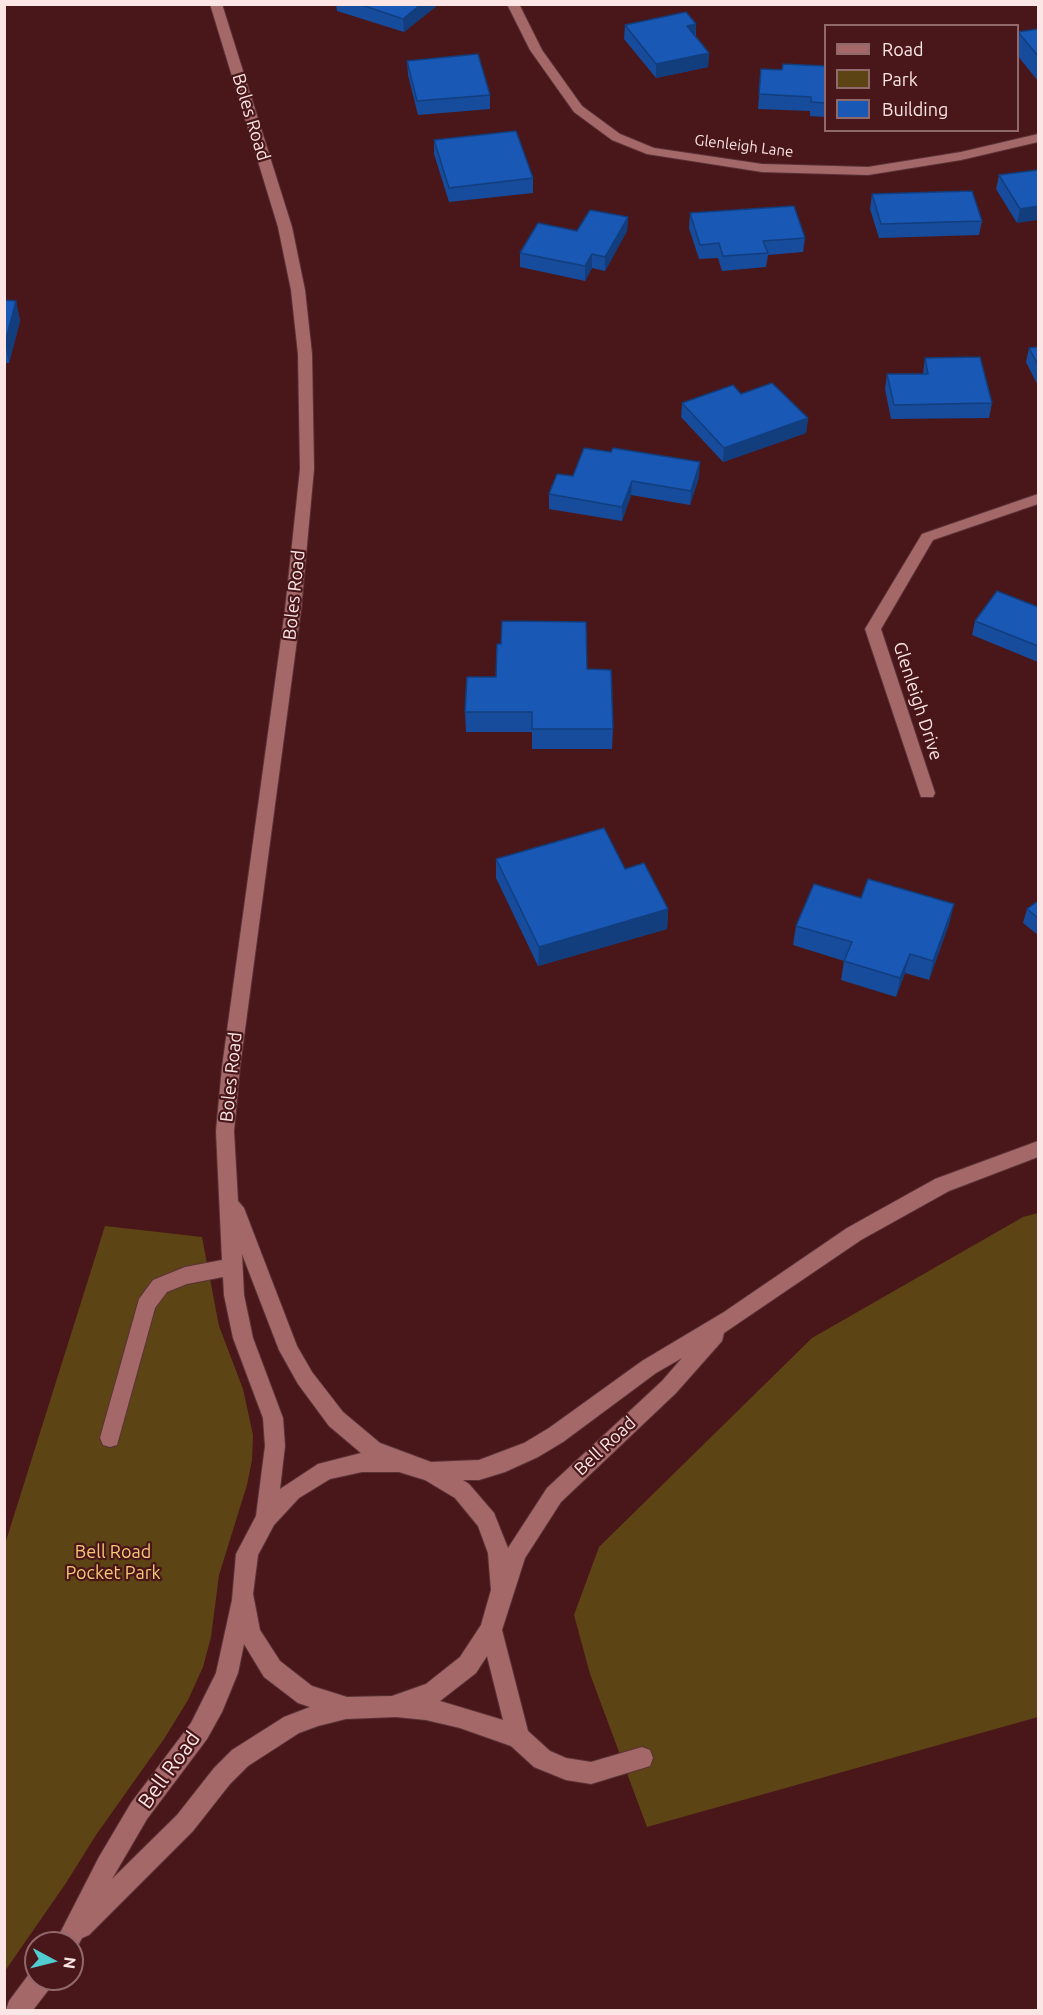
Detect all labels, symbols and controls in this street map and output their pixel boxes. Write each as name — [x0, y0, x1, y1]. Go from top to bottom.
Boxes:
legend — [824, 24, 1019, 132]
text: Road — [882, 39, 924, 59]
text: Park — [882, 69, 918, 89]
street label: Boles Road — [228, 71, 274, 163]
text: Building — [882, 99, 948, 119]
street label: Glenleigh Lane — [694, 131, 794, 161]
street label: Boles Road — [279, 549, 309, 641]
street label: Glenleigh Drive — [889, 639, 947, 763]
street label: Boles Road — [216, 1031, 246, 1123]
street label: Bell Road — [570, 1412, 640, 1480]
park label: Bell Road Pocket Park — [65, 1541, 161, 1584]
street label: Bell Road — [133, 1727, 205, 1813]
north arrow — [24, 1931, 84, 1991]
text: N — [60, 1956, 80, 1970]

